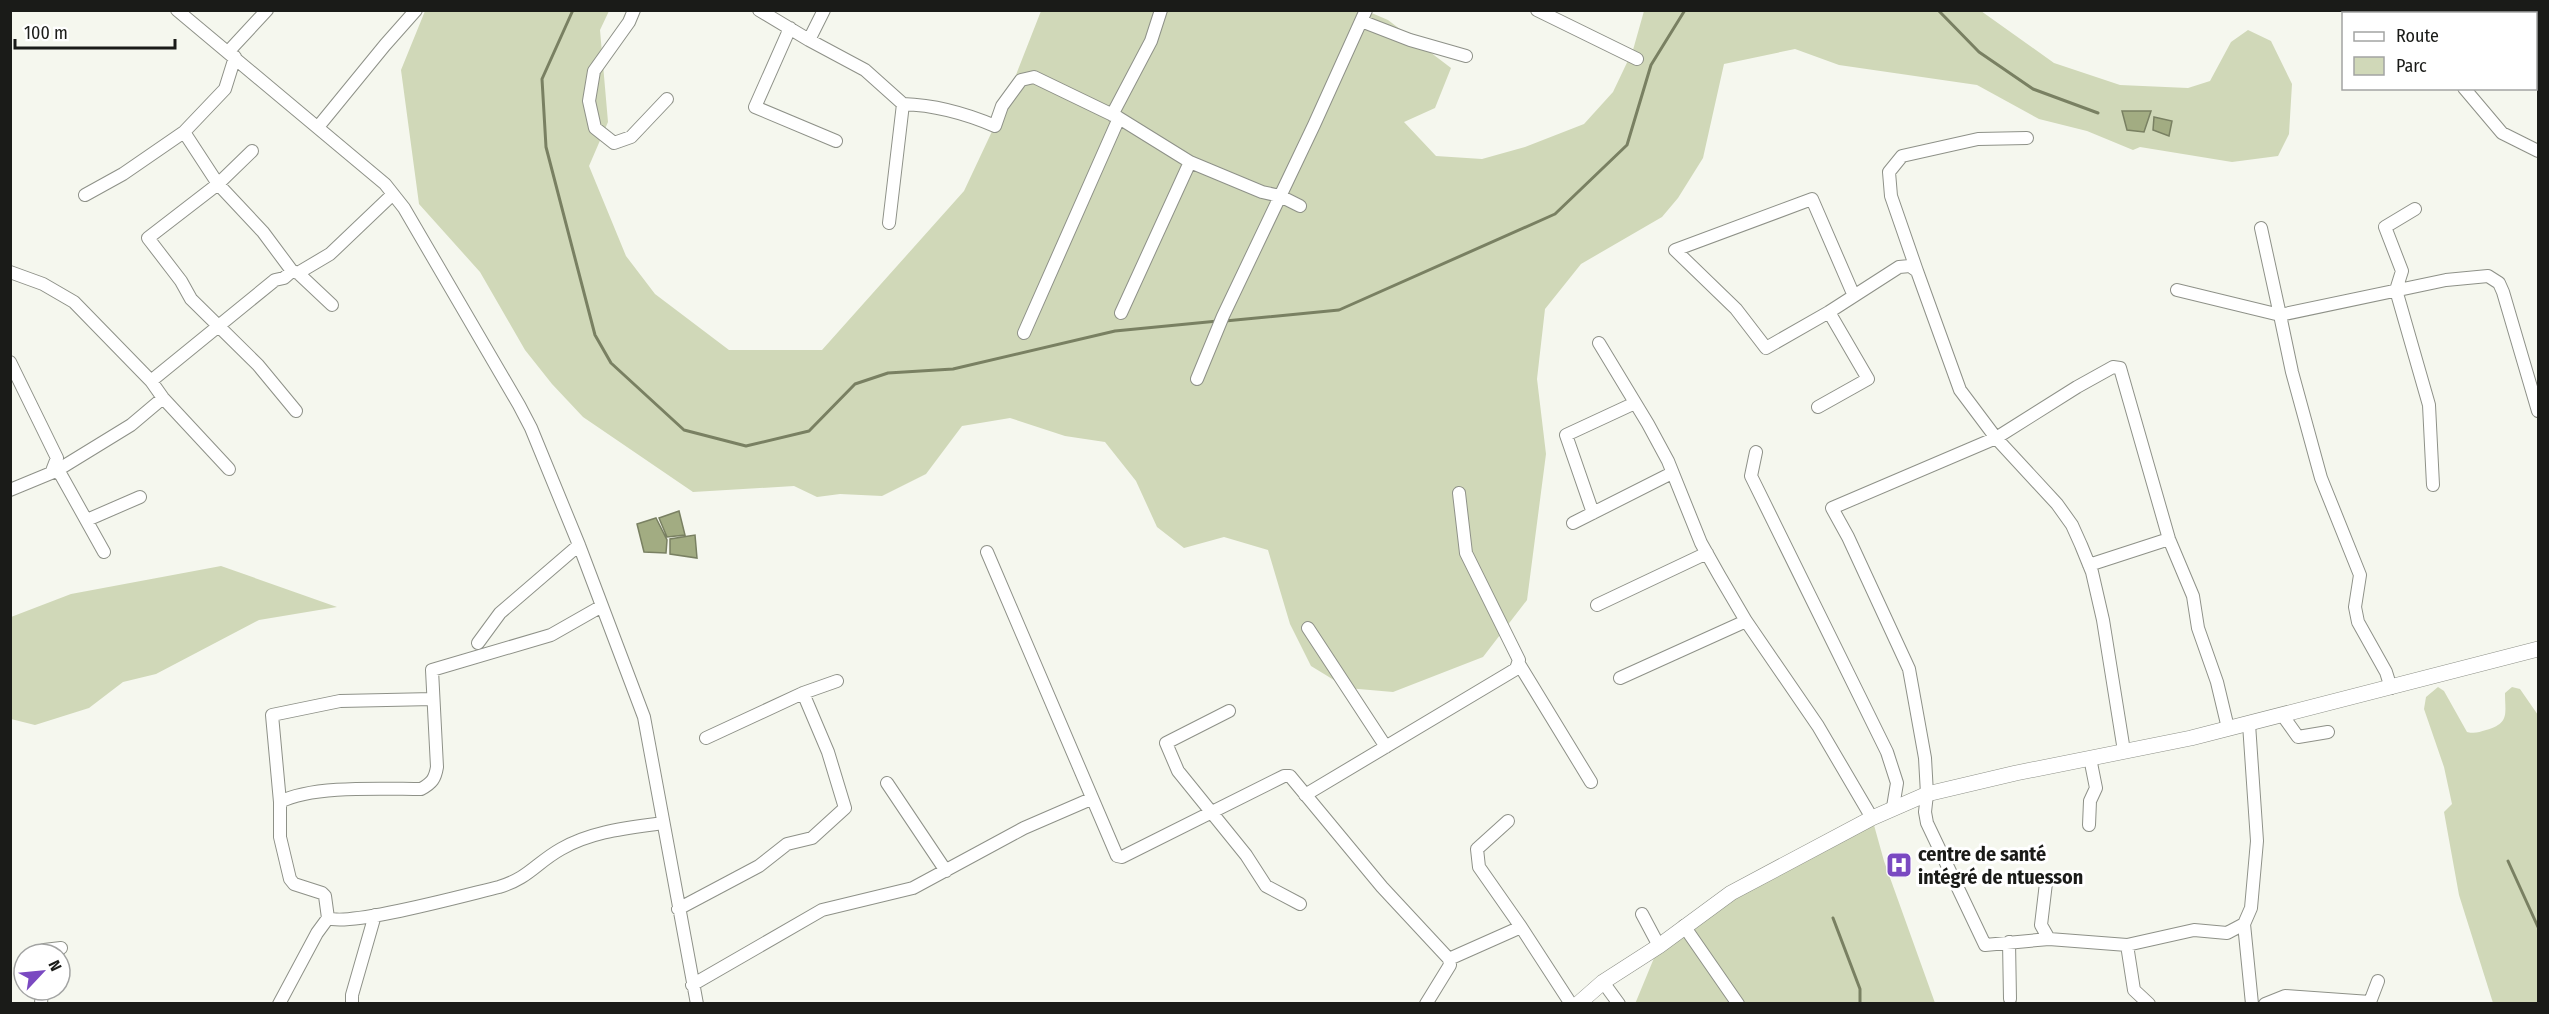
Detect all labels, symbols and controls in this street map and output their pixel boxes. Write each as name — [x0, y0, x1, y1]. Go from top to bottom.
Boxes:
scale bar — [15, 12, 176, 50]
legend — [2342, 12, 2537, 90]
text: 100 m — [24, 22, 68, 44]
text: Route — [2396, 25, 2439, 47]
text: Parc — [2396, 55, 2427, 77]
place label: centre de santé intégré de ntuesson — [1918, 842, 2083, 889]
hospital icon: centre de santé intégré de ntuesson — [1884, 850, 1914, 880]
north arrow — [12, 942, 72, 1002]
text: N — [44, 957, 66, 974]

